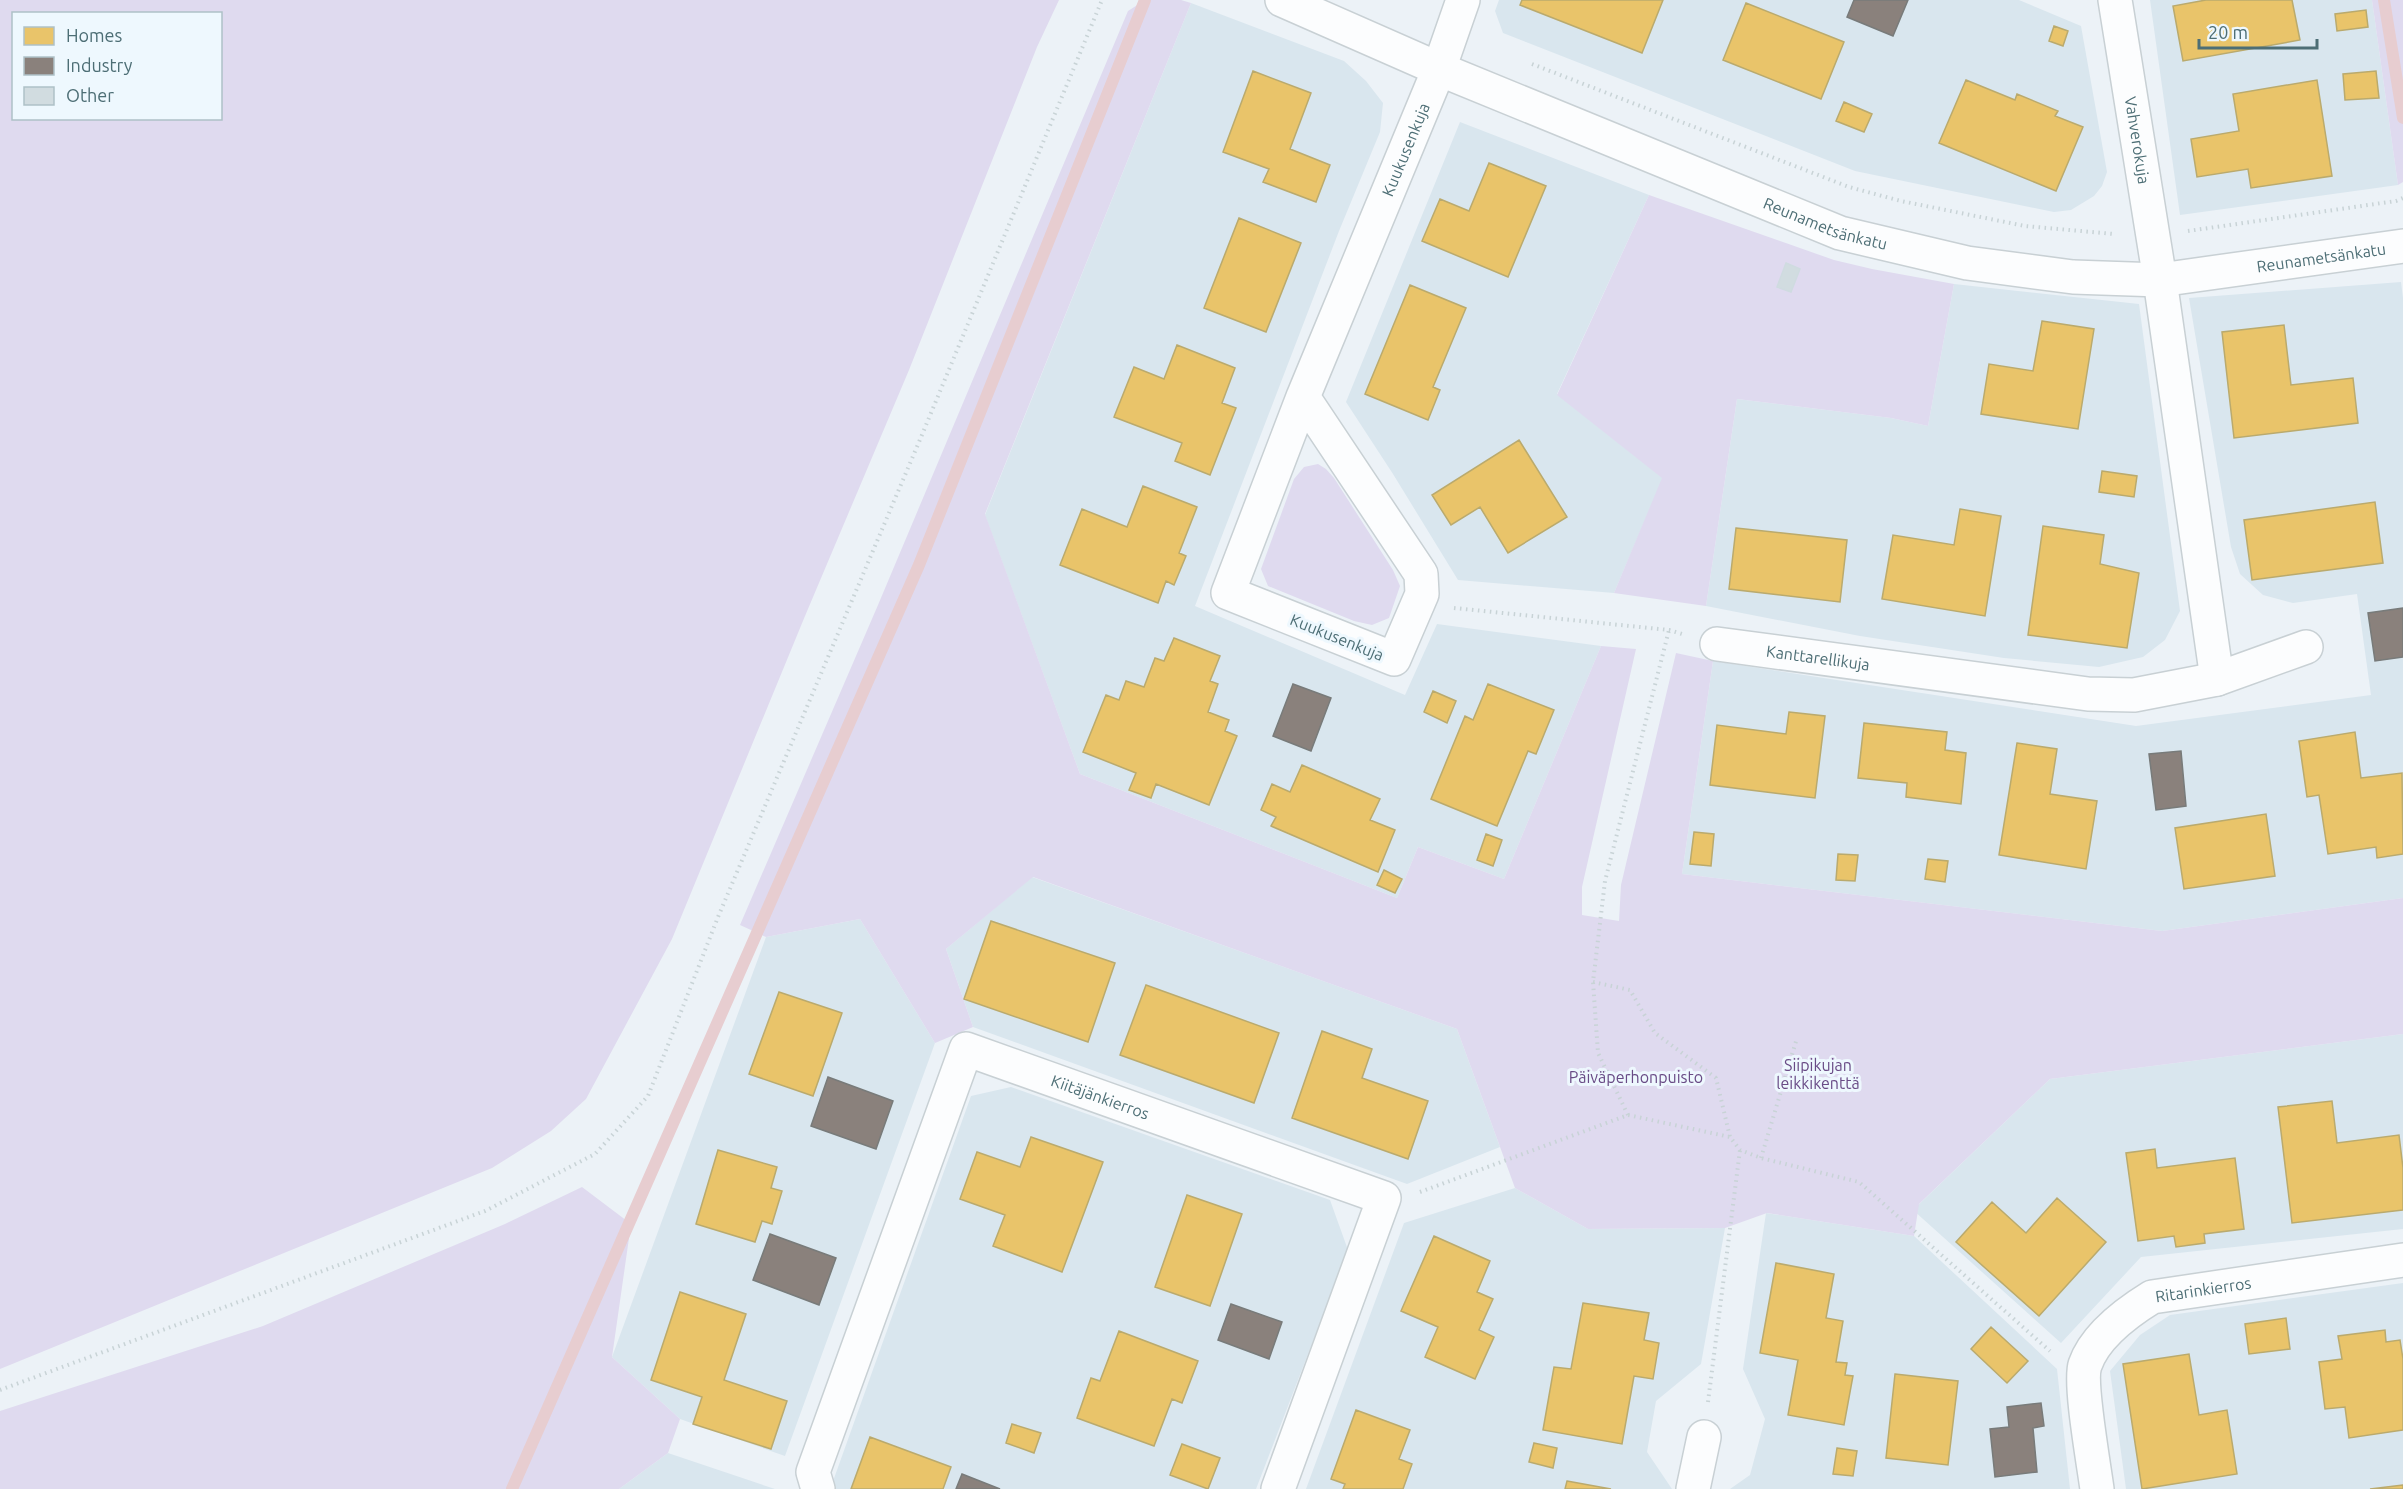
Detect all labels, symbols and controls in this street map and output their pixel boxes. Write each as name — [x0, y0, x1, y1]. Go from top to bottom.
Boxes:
legend — [12, 12, 222, 120]
scale bar — [2199, 12, 2318, 50]
text: 20 m — [2208, 22, 2248, 42]
text: Homes — [66, 25, 123, 45]
text: Industry — [66, 55, 133, 75]
text: Other — [66, 85, 114, 105]
street label: Vahverokuja — [2122, 95, 2153, 185]
street label: Kuukusenkuja — [1378, 100, 1433, 199]
street label: Reunametsänkatu — [1761, 194, 1889, 253]
street label: Reunametsänkatu — [2255, 239, 2387, 275]
street label: Kuukusenkuja — [1288, 610, 1386, 664]
street label: Kanttarellikuja — [1765, 642, 1871, 674]
park label: Siipikujan leikkikenttä — [1776, 1056, 1860, 1092]
park label: Päiväperhonpuisto — [1569, 1068, 1703, 1086]
street label: Kiitäjänkierros — [1049, 1071, 1152, 1123]
street label: Ritarinkierros — [2154, 1273, 2252, 1305]

